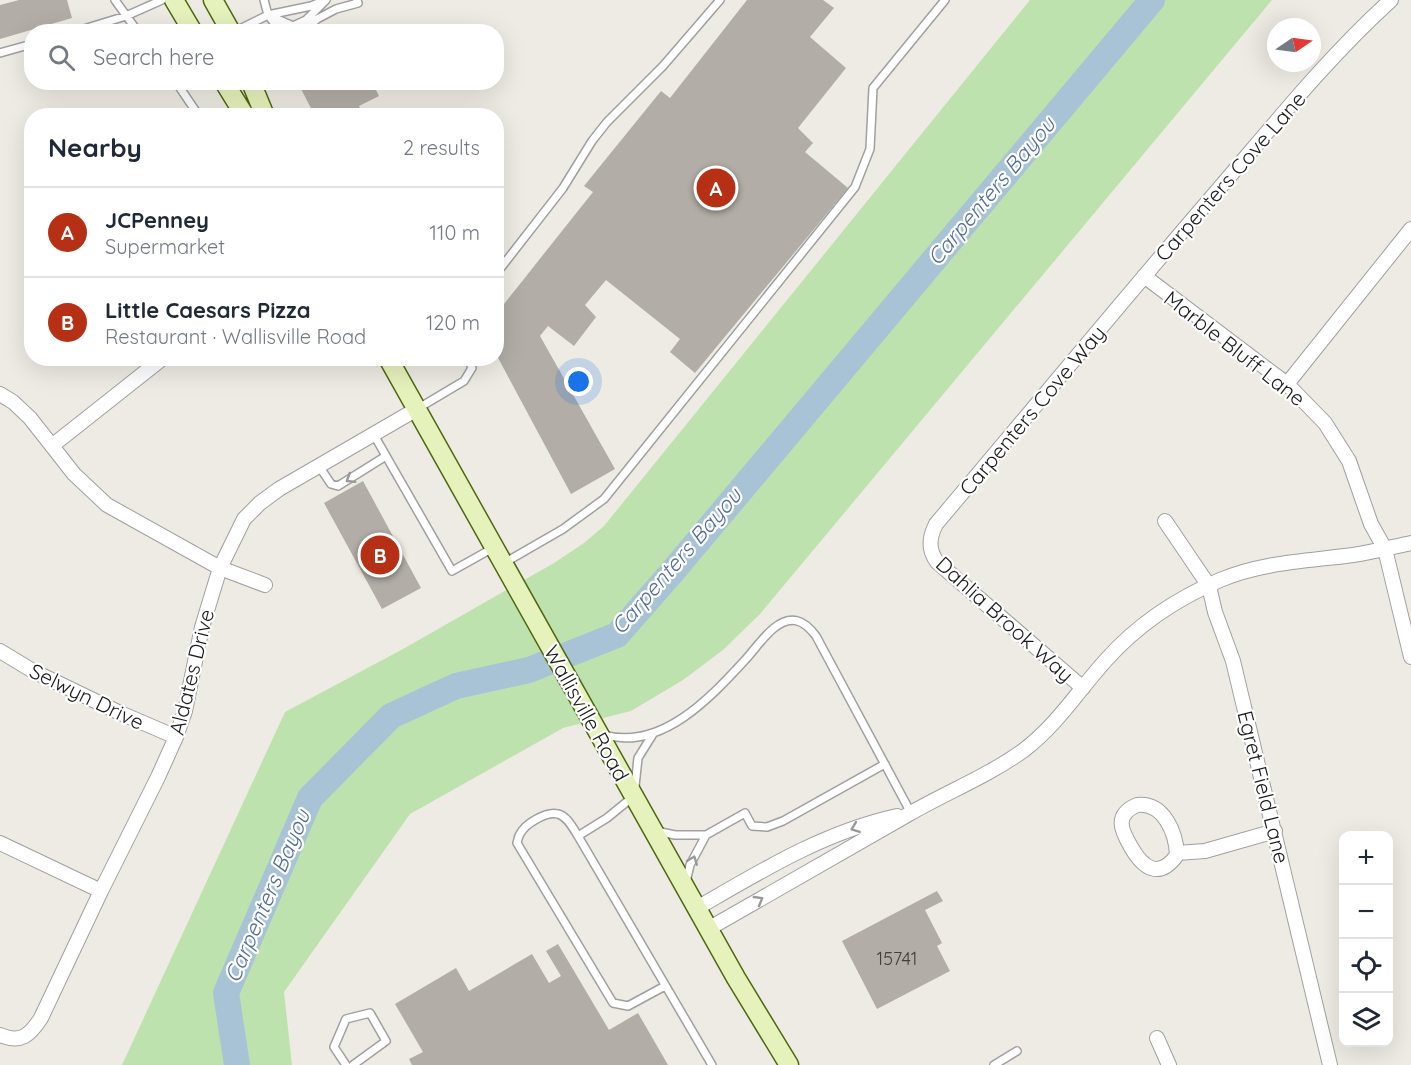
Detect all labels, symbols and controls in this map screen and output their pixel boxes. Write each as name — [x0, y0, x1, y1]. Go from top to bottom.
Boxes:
north arrow — [1267, 18, 1321, 72]
search box — [24, 24, 504, 90]
icon: search — [45, 41, 78, 74]
text: Search here — [93, 43, 214, 71]
street label: Carpenters Cove Lane — [1149, 86, 1311, 266]
water label: Carpenters Bayou — [921, 110, 1062, 271]
text: Nearby — [48, 131, 142, 164]
text: 2 results — [403, 135, 480, 160]
pin: A — [696, 166, 736, 210]
text: JCPenney — [105, 206, 209, 234]
text: A — [61, 220, 74, 245]
text: 110 m — [430, 220, 480, 245]
text: Supermarket — [105, 234, 225, 259]
street label: Marble Bluff Lane — [1159, 285, 1311, 411]
text: Little Caesars Pizza — [105, 296, 310, 324]
text: B — [61, 310, 74, 335]
text: 120 m — [426, 310, 480, 335]
street label: Carpenters Cove Way — [953, 320, 1111, 500]
text: Restaurant · Wallisville Road — [105, 324, 366, 349]
your location — [564, 367, 593, 396]
one-way arrow — [346, 472, 356, 484]
water label: Carpenters Bayou — [605, 481, 748, 640]
pin: B — [360, 532, 400, 578]
street label: Dahlia Brook Way — [931, 550, 1079, 688]
street label: Aldates Drive — [163, 606, 219, 738]
street label: Wallisville Road — [539, 640, 635, 786]
street label: Selwyn Drive — [25, 657, 149, 735]
street label: Egret Field Lane — [1232, 708, 1296, 866]
water label: Carpenters Bayou — [218, 804, 317, 987]
one-way arrow — [850, 821, 861, 833]
map controls — [1339, 831, 1393, 1047]
button: + — [1339, 831, 1393, 885]
one-way arrow — [686, 855, 698, 866]
button: − — [1339, 885, 1393, 939]
one-way arrow — [753, 895, 763, 907]
button: locate — [1339, 939, 1393, 993]
house number: 15741 — [877, 947, 918, 970]
button: layers — [1339, 993, 1393, 1047]

